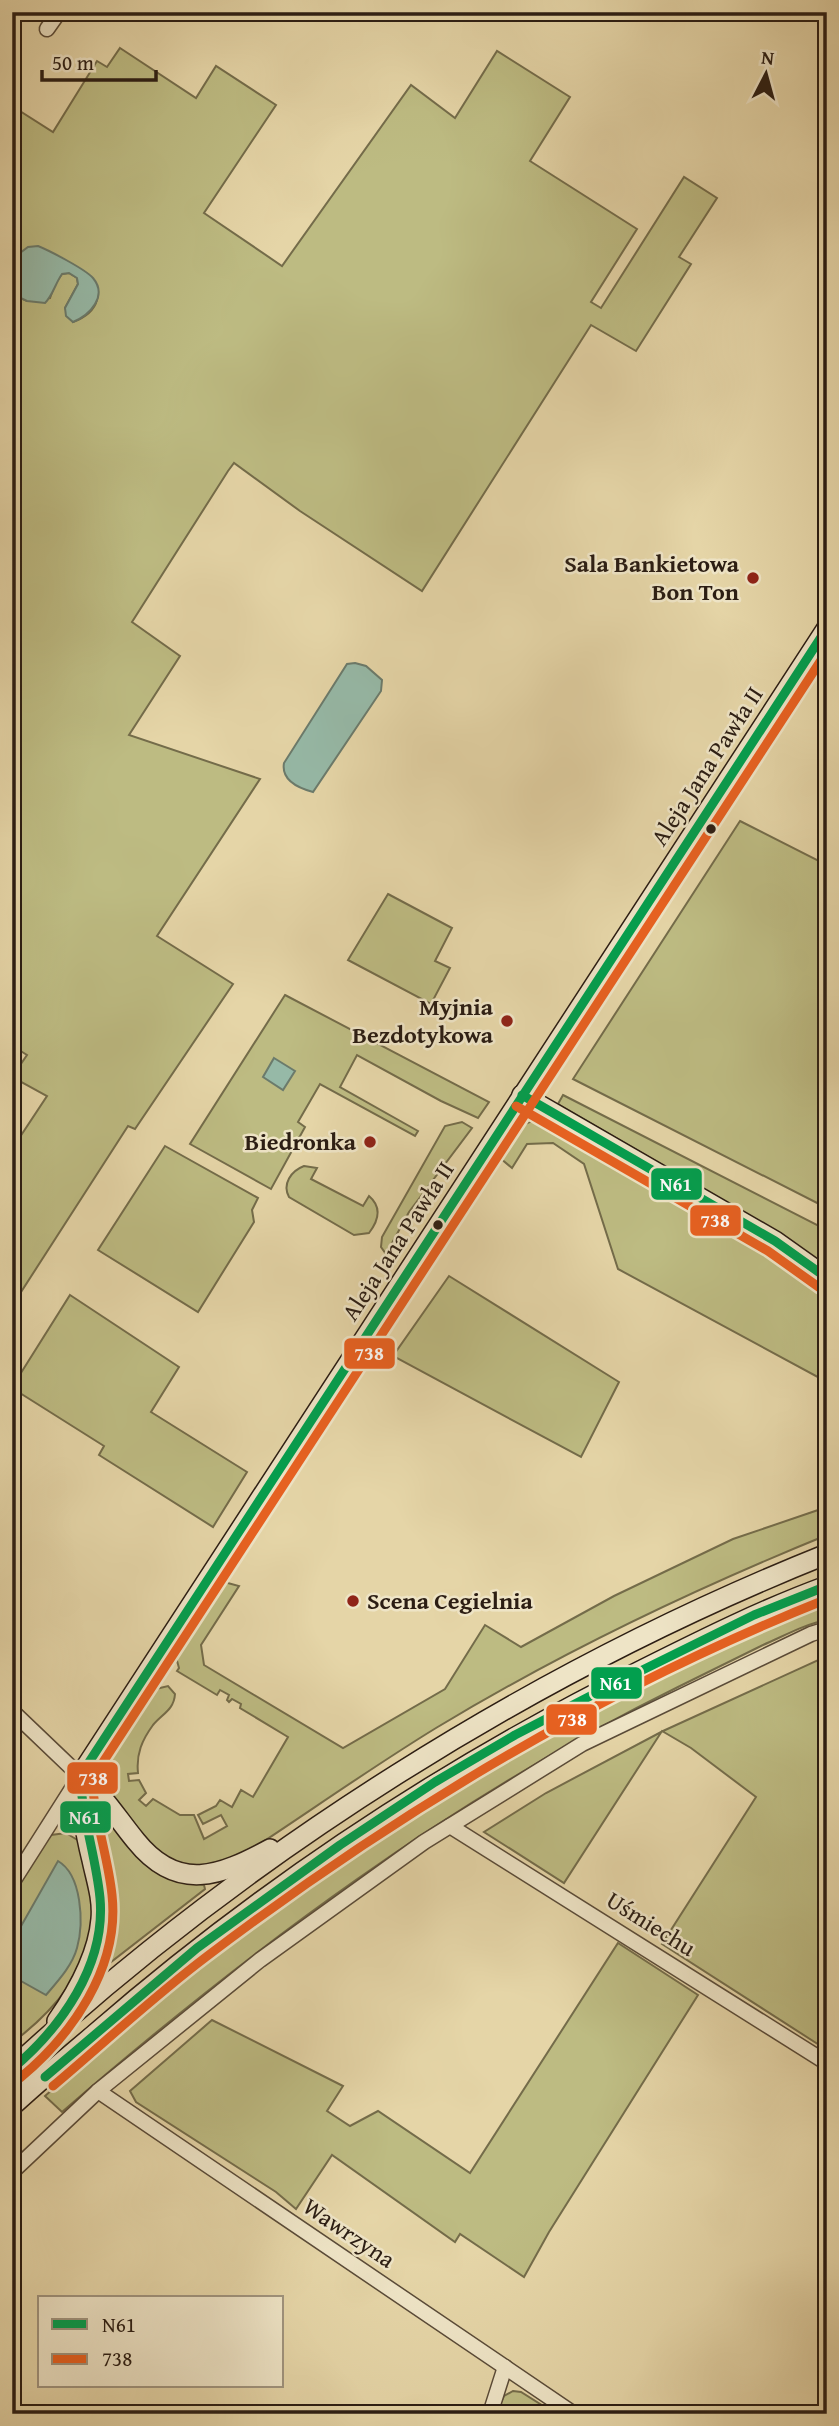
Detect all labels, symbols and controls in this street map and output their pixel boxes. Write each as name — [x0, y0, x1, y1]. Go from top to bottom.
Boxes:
scale bar — [42, 38, 156, 82]
north arrow — [730, 38, 800, 108]
text: N — [760, 43, 776, 72]
text: 50 m — [52, 47, 94, 78]
place label: Sala Bankietowa Bon Ton — [564, 546, 740, 609]
marker: Sala Bankietowa Bon Ton — [745, 570, 761, 586]
street label: Aleja Jana Pawła II — [642, 679, 771, 852]
unlabelled marker — [704, 822, 718, 836]
place label: Myjnia Bezdotykowa — [352, 989, 494, 1052]
marker: Myjnia Bezdotykowa — [499, 1013, 515, 1029]
place label: Biedronka — [245, 1124, 357, 1159]
marker: Biedronka — [362, 1134, 378, 1150]
street label: Aleja Jana Pawła II — [333, 1154, 462, 1327]
line badge: N61 — [650, 1167, 703, 1201]
text: N61 — [660, 1170, 692, 1198]
line badge: 738 — [689, 1204, 742, 1237]
text: 738 — [700, 1206, 730, 1234]
unlabelled marker — [431, 1218, 445, 1232]
line badge: 738 — [343, 1337, 396, 1370]
text: 738 — [354, 1339, 384, 1367]
place label: Scena Cegielnia — [367, 1583, 534, 1618]
marker: Scena Cegielnia — [345, 1593, 361, 1609]
line badge: N61 — [590, 1666, 643, 1700]
text: N61 — [600, 1669, 632, 1697]
line badge: 738 — [545, 1703, 598, 1736]
text: 738 — [557, 1705, 587, 1733]
line badge: 738 — [66, 1761, 119, 1795]
text: 738 — [78, 1764, 108, 1792]
line badge: N61 — [59, 1800, 112, 1834]
text: N61 — [69, 1803, 101, 1831]
street label: Uśmiechu — [600, 1882, 703, 1965]
street label: Wawrzyna — [296, 2189, 403, 2277]
legend — [38, 2296, 284, 2388]
text: N61 — [102, 2309, 136, 2340]
text: 738 — [102, 2343, 132, 2374]

